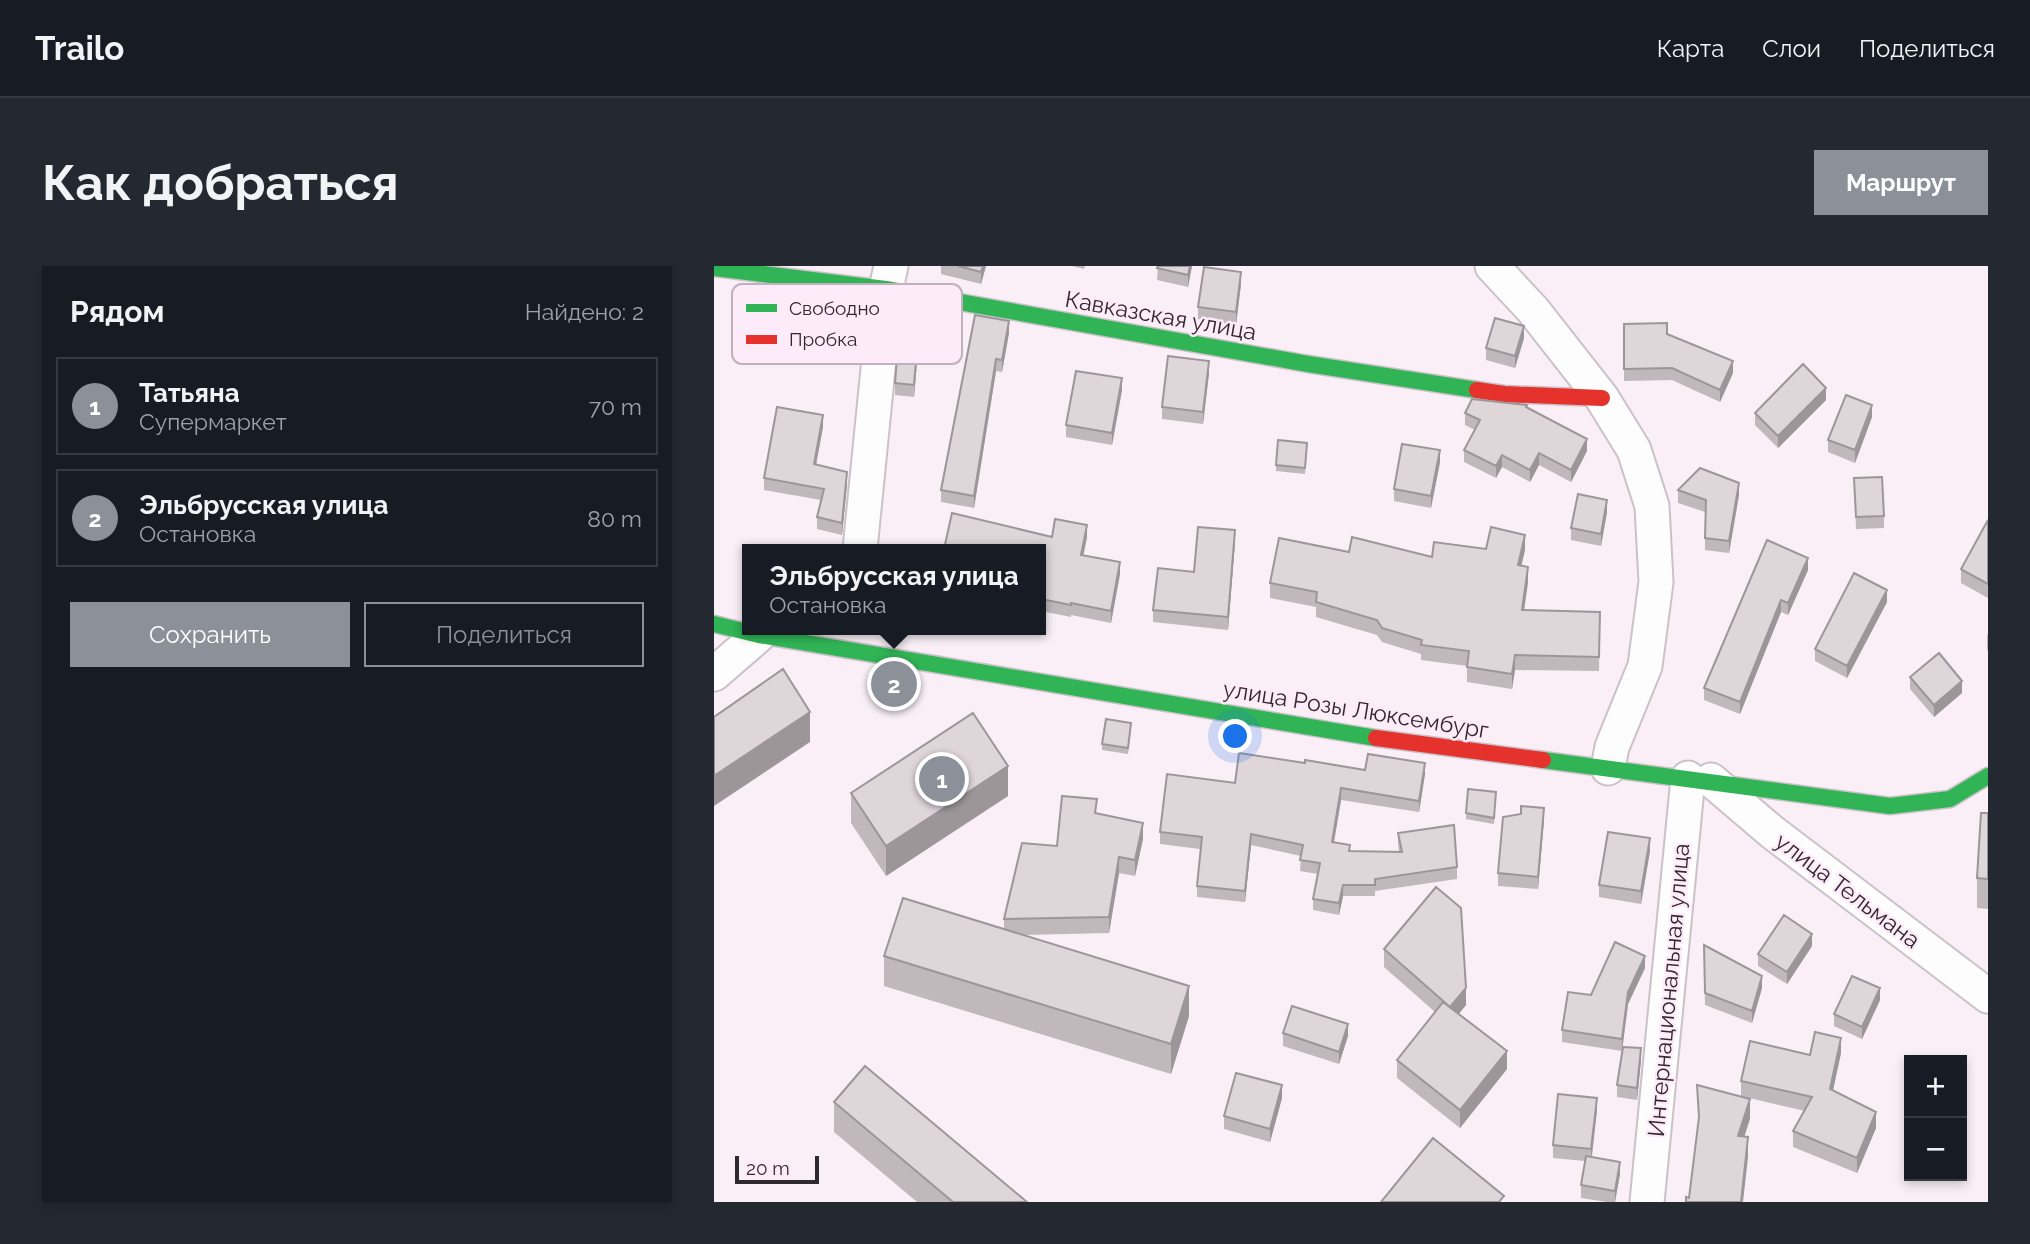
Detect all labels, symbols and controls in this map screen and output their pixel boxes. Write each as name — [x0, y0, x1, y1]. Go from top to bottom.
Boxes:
text: Trailo — [35, 29, 124, 68]
text: Карта — [1657, 34, 1724, 63]
text: Слои — [1762, 34, 1821, 63]
text: Поделиться — [1859, 34, 1995, 63]
button: Маршрут — [1814, 150, 1988, 215]
text: Как добраться — [42, 154, 399, 211]
legend — [732, 284, 962, 364]
street label: Кавказская улица — [1063, 285, 1259, 345]
text: Рядом — [70, 294, 164, 329]
text: Свободно — [789, 297, 880, 319]
text: Найдено: 2 — [525, 298, 644, 325]
text: Пробка — [789, 328, 857, 350]
text: Татьяна — [139, 378, 240, 408]
text: 1 — [89, 393, 101, 420]
text: 70 m — [589, 393, 642, 420]
text: Супермаркет — [139, 408, 287, 435]
text: Эльбрусская улица — [139, 490, 388, 520]
text: 2 — [89, 505, 101, 532]
text: 80 m — [587, 505, 642, 532]
text: Остановка — [139, 520, 256, 547]
popup — [742, 544, 1046, 635]
text: Эльбрусская улица — [769, 561, 1019, 591]
text: Остановка — [769, 591, 887, 618]
button: Сохранить — [70, 602, 350, 667]
button: Поделиться — [364, 602, 644, 667]
pin: 2 — [871, 658, 917, 710]
street label: улица Розы Люксембург — [1221, 675, 1491, 743]
your location — [1218, 719, 1252, 753]
pin: 1 — [919, 753, 965, 805]
street label: улица Тельмана — [1770, 827, 1926, 953]
street label: Интернациональная улица — [1642, 842, 1694, 1138]
map controls — [1904, 1055, 1967, 1181]
button: + — [1904, 1055, 1967, 1118]
button: − — [1904, 1118, 1967, 1181]
scale bar — [735, 1153, 819, 1185]
text: 20 m — [746, 1157, 790, 1179]

